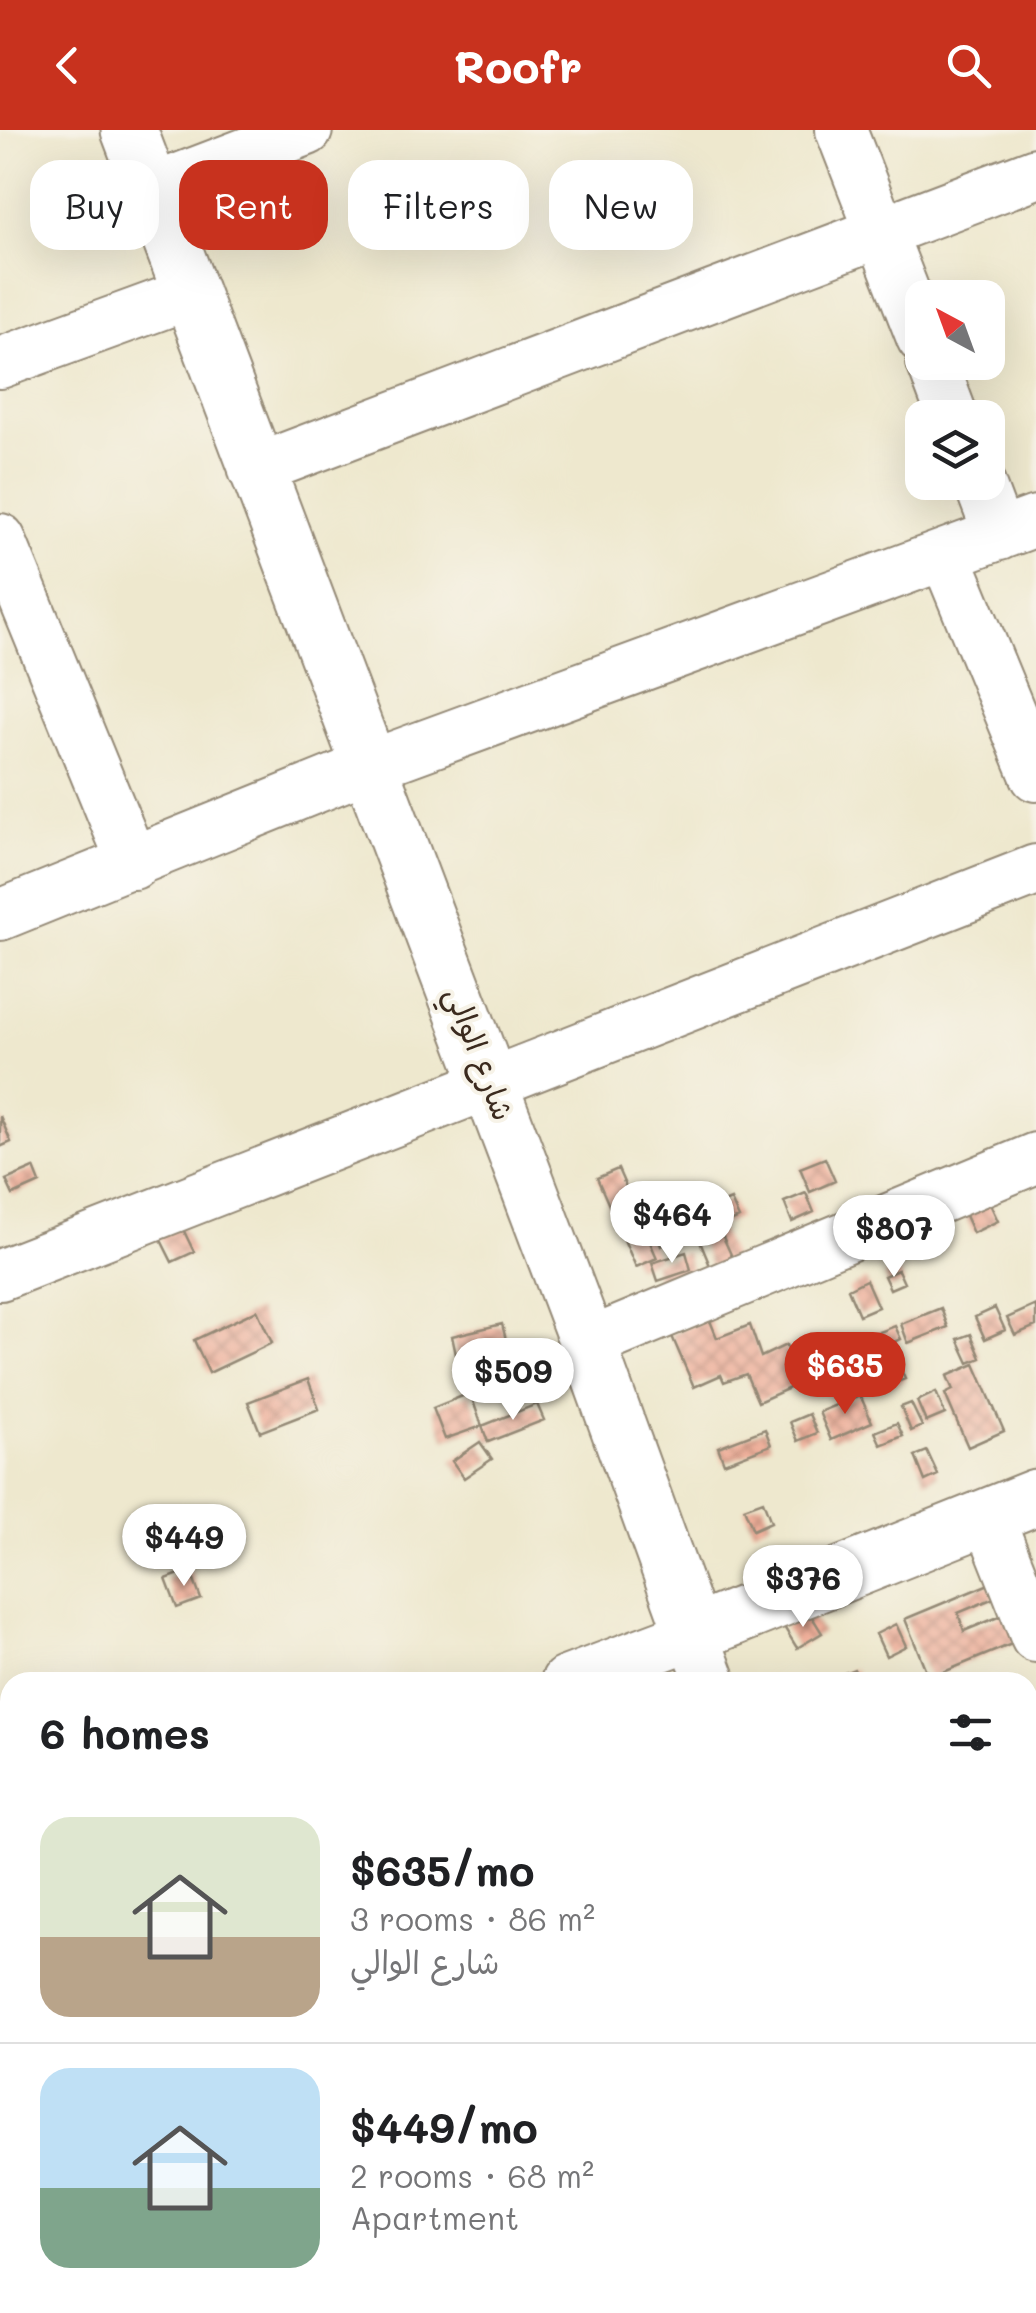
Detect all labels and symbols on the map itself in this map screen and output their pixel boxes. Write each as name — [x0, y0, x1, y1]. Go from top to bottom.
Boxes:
north arrow — [905, 280, 1005, 380]
street label: شارع الوالي — [430, 981, 525, 1129]
pin: $464 — [613, 1181, 731, 1266]
pin: $807 — [835, 1195, 953, 1280]
pin: $635 — [786, 1332, 904, 1417]
pin: $509 — [454, 1338, 572, 1423]
pin: $449 — [125, 1504, 243, 1589]
pin: $376 — [744, 1545, 862, 1630]

